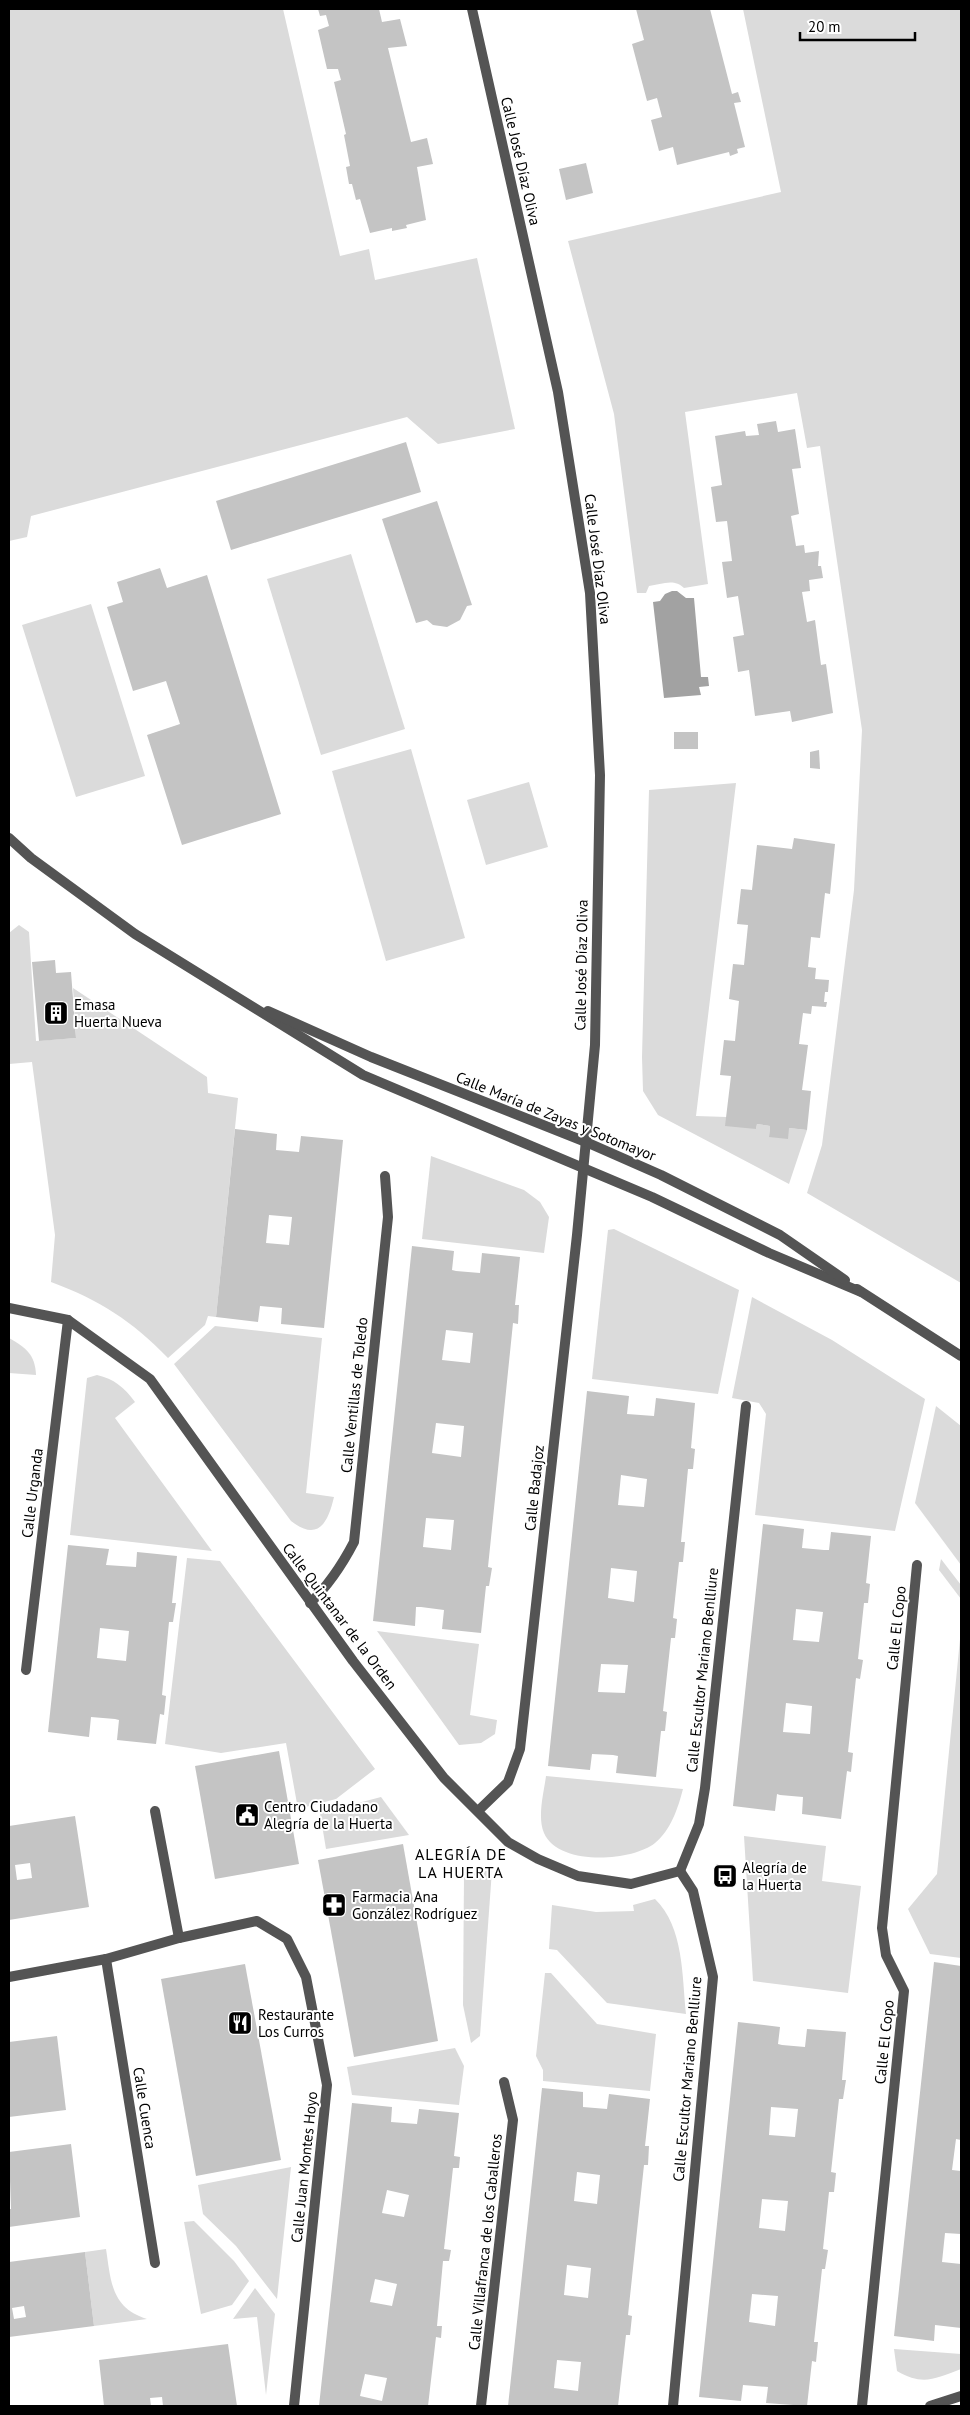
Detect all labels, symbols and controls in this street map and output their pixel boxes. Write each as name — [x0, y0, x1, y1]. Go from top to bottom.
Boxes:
scale bar — [800, 10, 915, 42]
text: 20 m — [808, 17, 841, 36]
street label: Calle José Díaz Oliva — [497, 95, 545, 227]
street label: Calle José Díaz Oliva — [581, 493, 615, 625]
street label: Calle José Díaz Oliva — [570, 899, 592, 1031]
place label: Emasa Huerta Nueva — [74, 995, 162, 1031]
building icon: Emasa Huerta Nueva — [43, 1000, 69, 1026]
street label: Calle María de Zayas y Sotomayor — [453, 1067, 659, 1165]
street label: Calle Ventillas de Toledo — [336, 1316, 372, 1474]
street label: Calle Badajoz — [520, 1444, 548, 1532]
street label: Calle Urganda — [17, 1447, 47, 1539]
street label: Calle Quintanar de la Orden — [279, 1539, 401, 1693]
street label: Calle Escultor Mariano Benlliure — [682, 1567, 722, 1773]
street label: Calle El Copo — [882, 1585, 910, 1671]
place label: Centro Ciudadano Alegría de la Huerta — [264, 1797, 393, 1833]
public building icon: Centro Ciudadano Alegría de la Huerta — [234, 1802, 260, 1828]
district label: ALEGRÍA DE LA HUERTA — [415, 1844, 507, 1882]
place label: Alegría de la Huerta — [742, 1858, 807, 1894]
bus stop icon: Alegría de la Huerta — [712, 1863, 738, 1889]
place label: Farmacia Ana González Rodríguez — [352, 1887, 477, 1923]
pharmacy icon: Farmacia Ana González Rodríguez — [321, 1892, 347, 1918]
street label: Calle Escultor Mariano Benlliure — [669, 1976, 705, 2182]
street label: Calle El Copo — [870, 1999, 898, 2085]
place label: Restaurante Los Curros — [258, 2005, 334, 2041]
restaurant icon: Restaurante Los Curros — [227, 2010, 253, 2036]
street label: Calle Cuenca — [129, 2066, 161, 2150]
street label: Calle Juan Montes Hoyo — [287, 2090, 321, 2244]
street label: Calle Villafranca de los Caballeros — [464, 2133, 506, 2351]

